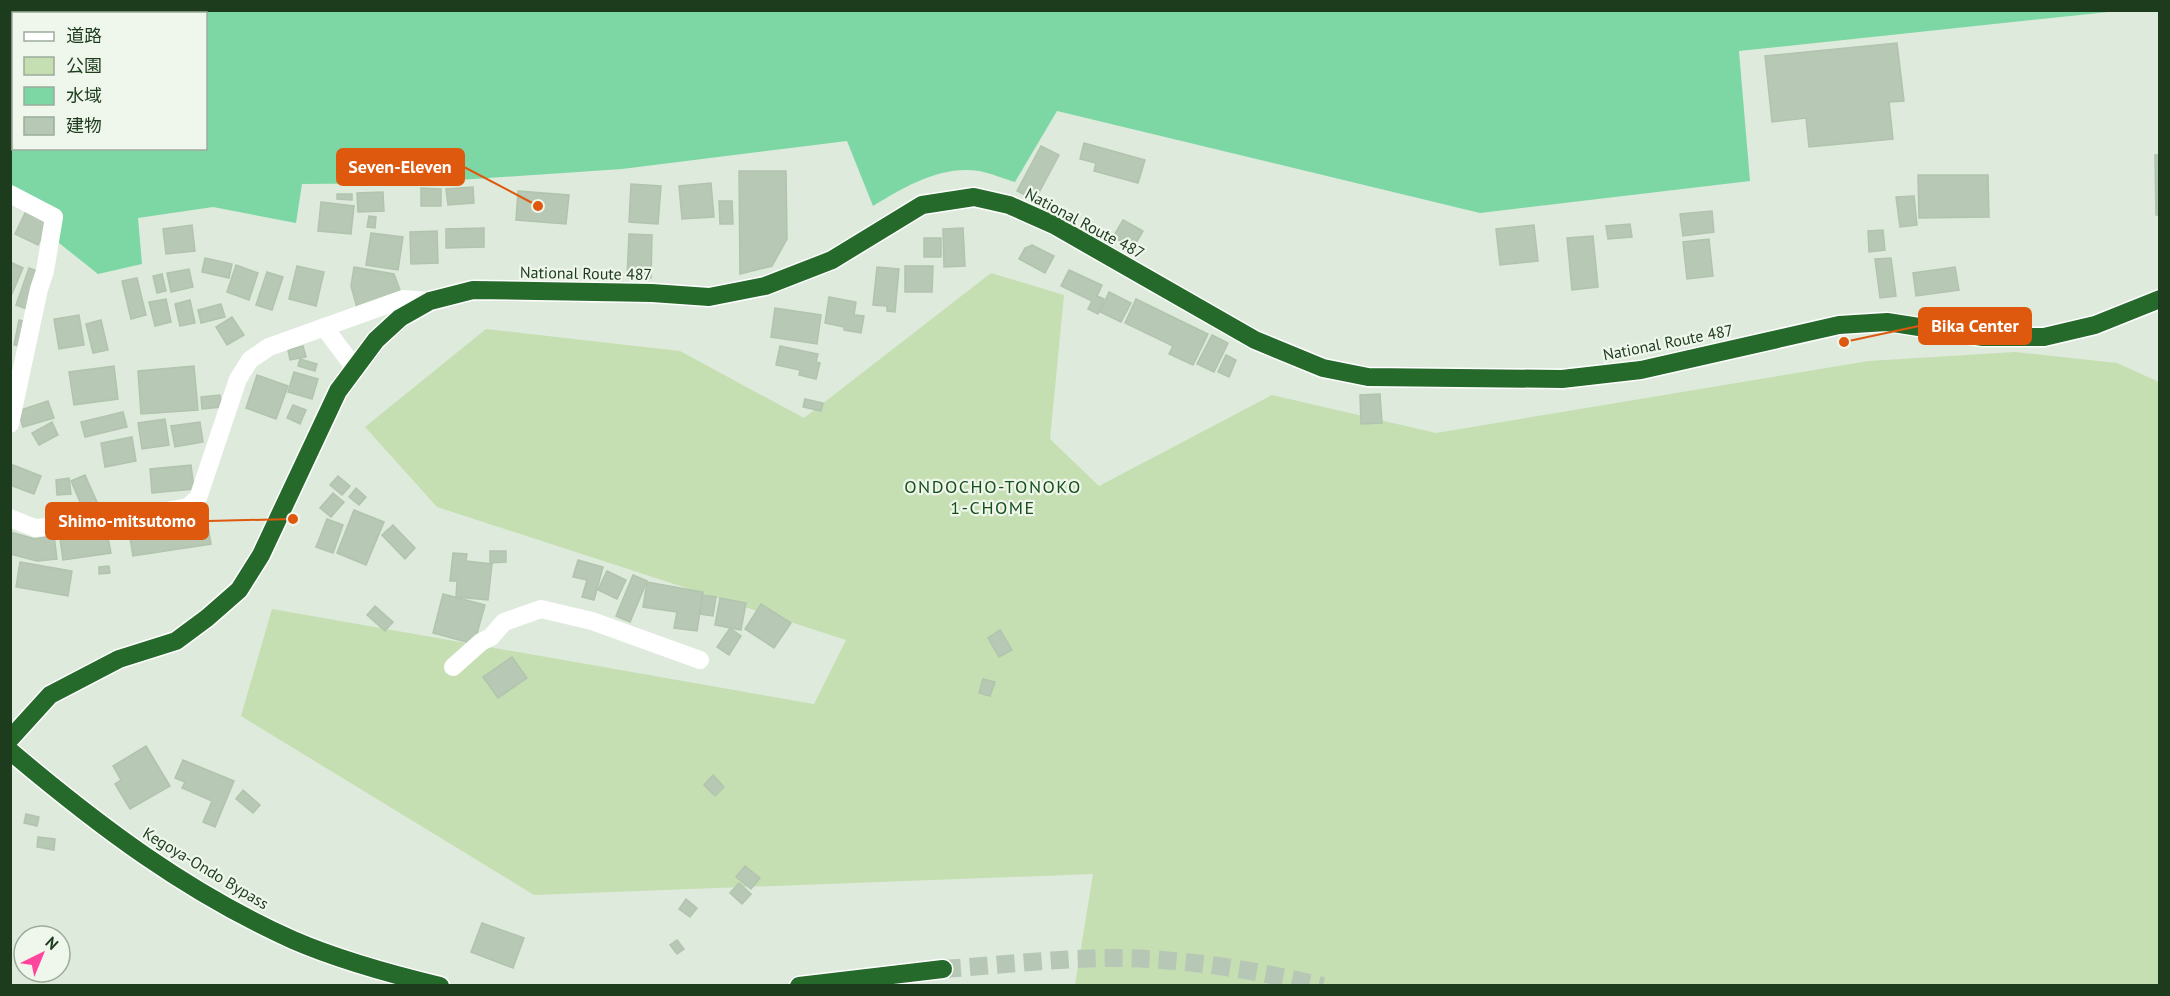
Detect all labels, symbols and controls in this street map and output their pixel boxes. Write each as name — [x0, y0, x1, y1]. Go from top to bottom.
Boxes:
legend — [12, 12, 207, 150]
text: 道路 — [66, 24, 102, 47]
text: 公園 — [66, 54, 102, 77]
text: 水域 — [66, 84, 102, 107]
text: 建物 — [66, 114, 102, 137]
callout: Seven-Eleven — [337, 149, 464, 185]
text: Seven-Eleven — [348, 155, 452, 178]
street label: National Route 487 — [1022, 183, 1148, 263]
street label: National Route 487 — [520, 262, 652, 284]
callout: Bika Center — [1919, 308, 2031, 344]
text: Bika Center — [1931, 314, 2019, 337]
street label: National Route 487 — [1601, 320, 1735, 364]
district label: ONDOCHO-TONOKO 1-CHOME — [904, 475, 1082, 519]
callout: Shimo-mitsutomo — [46, 503, 208, 539]
text: Shimo-mitsutomo — [58, 509, 196, 532]
street label: Kegoya-Ondo Bypass — [140, 823, 273, 914]
north arrow — [12, 924, 72, 984]
text: N — [42, 932, 63, 954]

